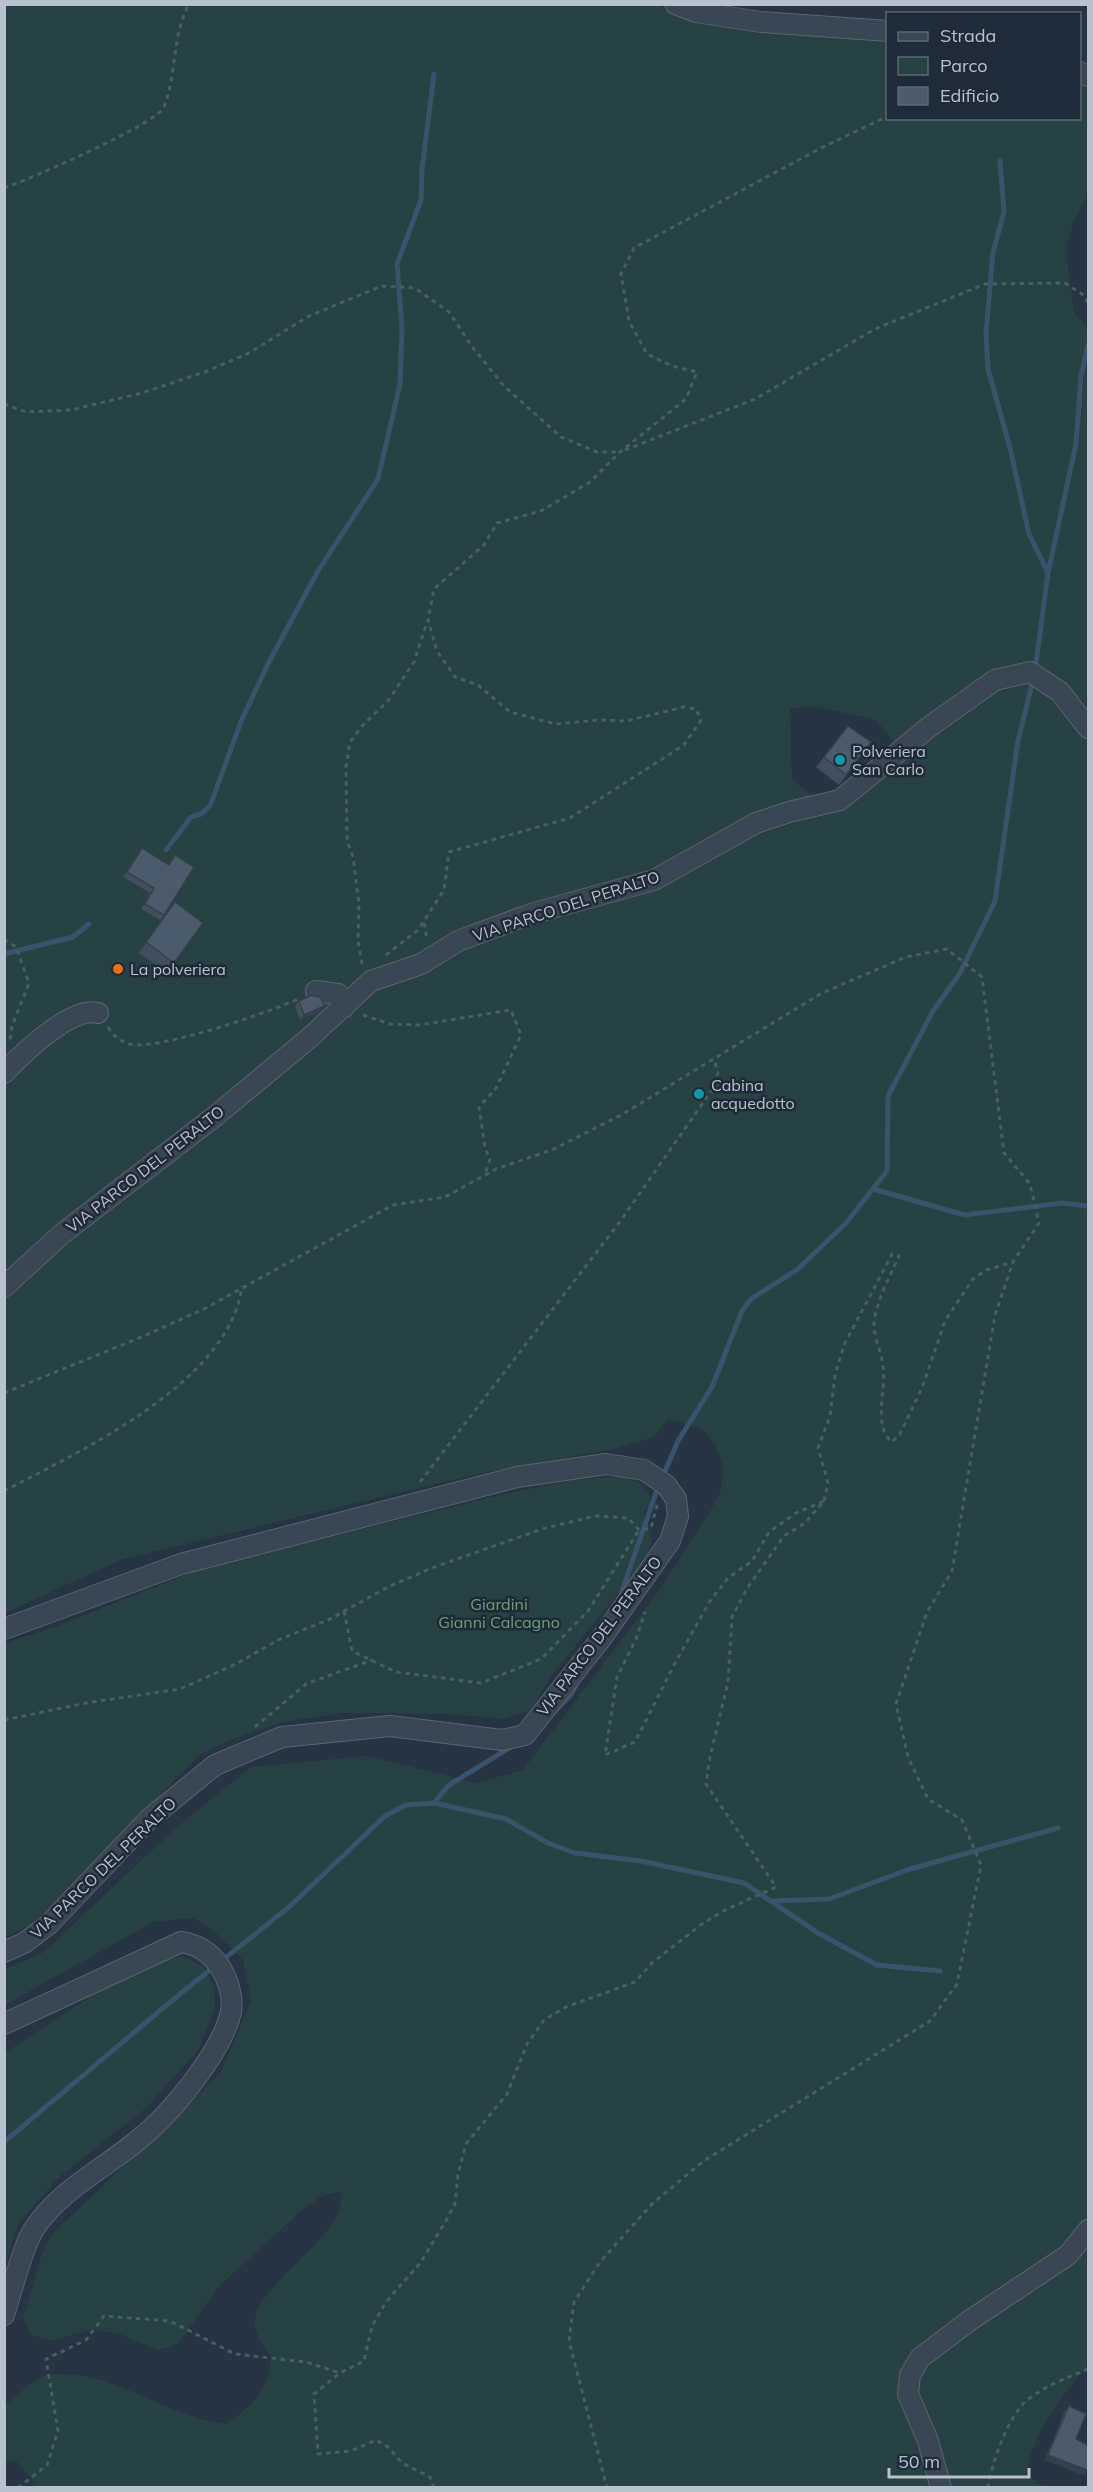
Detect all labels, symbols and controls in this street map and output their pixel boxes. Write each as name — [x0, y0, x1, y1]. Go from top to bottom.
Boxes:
legend — [886, 12, 1081, 120]
text: Strada — [940, 24, 996, 47]
text: Parco — [940, 54, 988, 77]
text: Edificio — [940, 84, 999, 107]
place label: Polveriera San Carlo — [852, 741, 926, 779]
marker: Polveriera San Carlo — [833, 753, 847, 767]
street label: VIA PARCO DEL PERALTO — [470, 866, 662, 946]
place label: La polveriera — [130, 959, 226, 979]
marker: La polveriera — [111, 962, 125, 976]
place label: Cabina acquedotto — [711, 1075, 795, 1113]
marker: Cabina acquedotto — [692, 1087, 706, 1101]
street label: VIA PARCO DEL PERALTO — [62, 1101, 228, 1237]
street label: VIA PARCO DEL PERALTO — [532, 1552, 666, 1720]
park label: Giardini Gianni Calcagno — [438, 1594, 560, 1632]
street label: VIA PARCO DEL PERALTO — [26, 1793, 180, 1943]
scale bar — [889, 2441, 1028, 2479]
text: 50 m — [898, 2450, 940, 2473]

